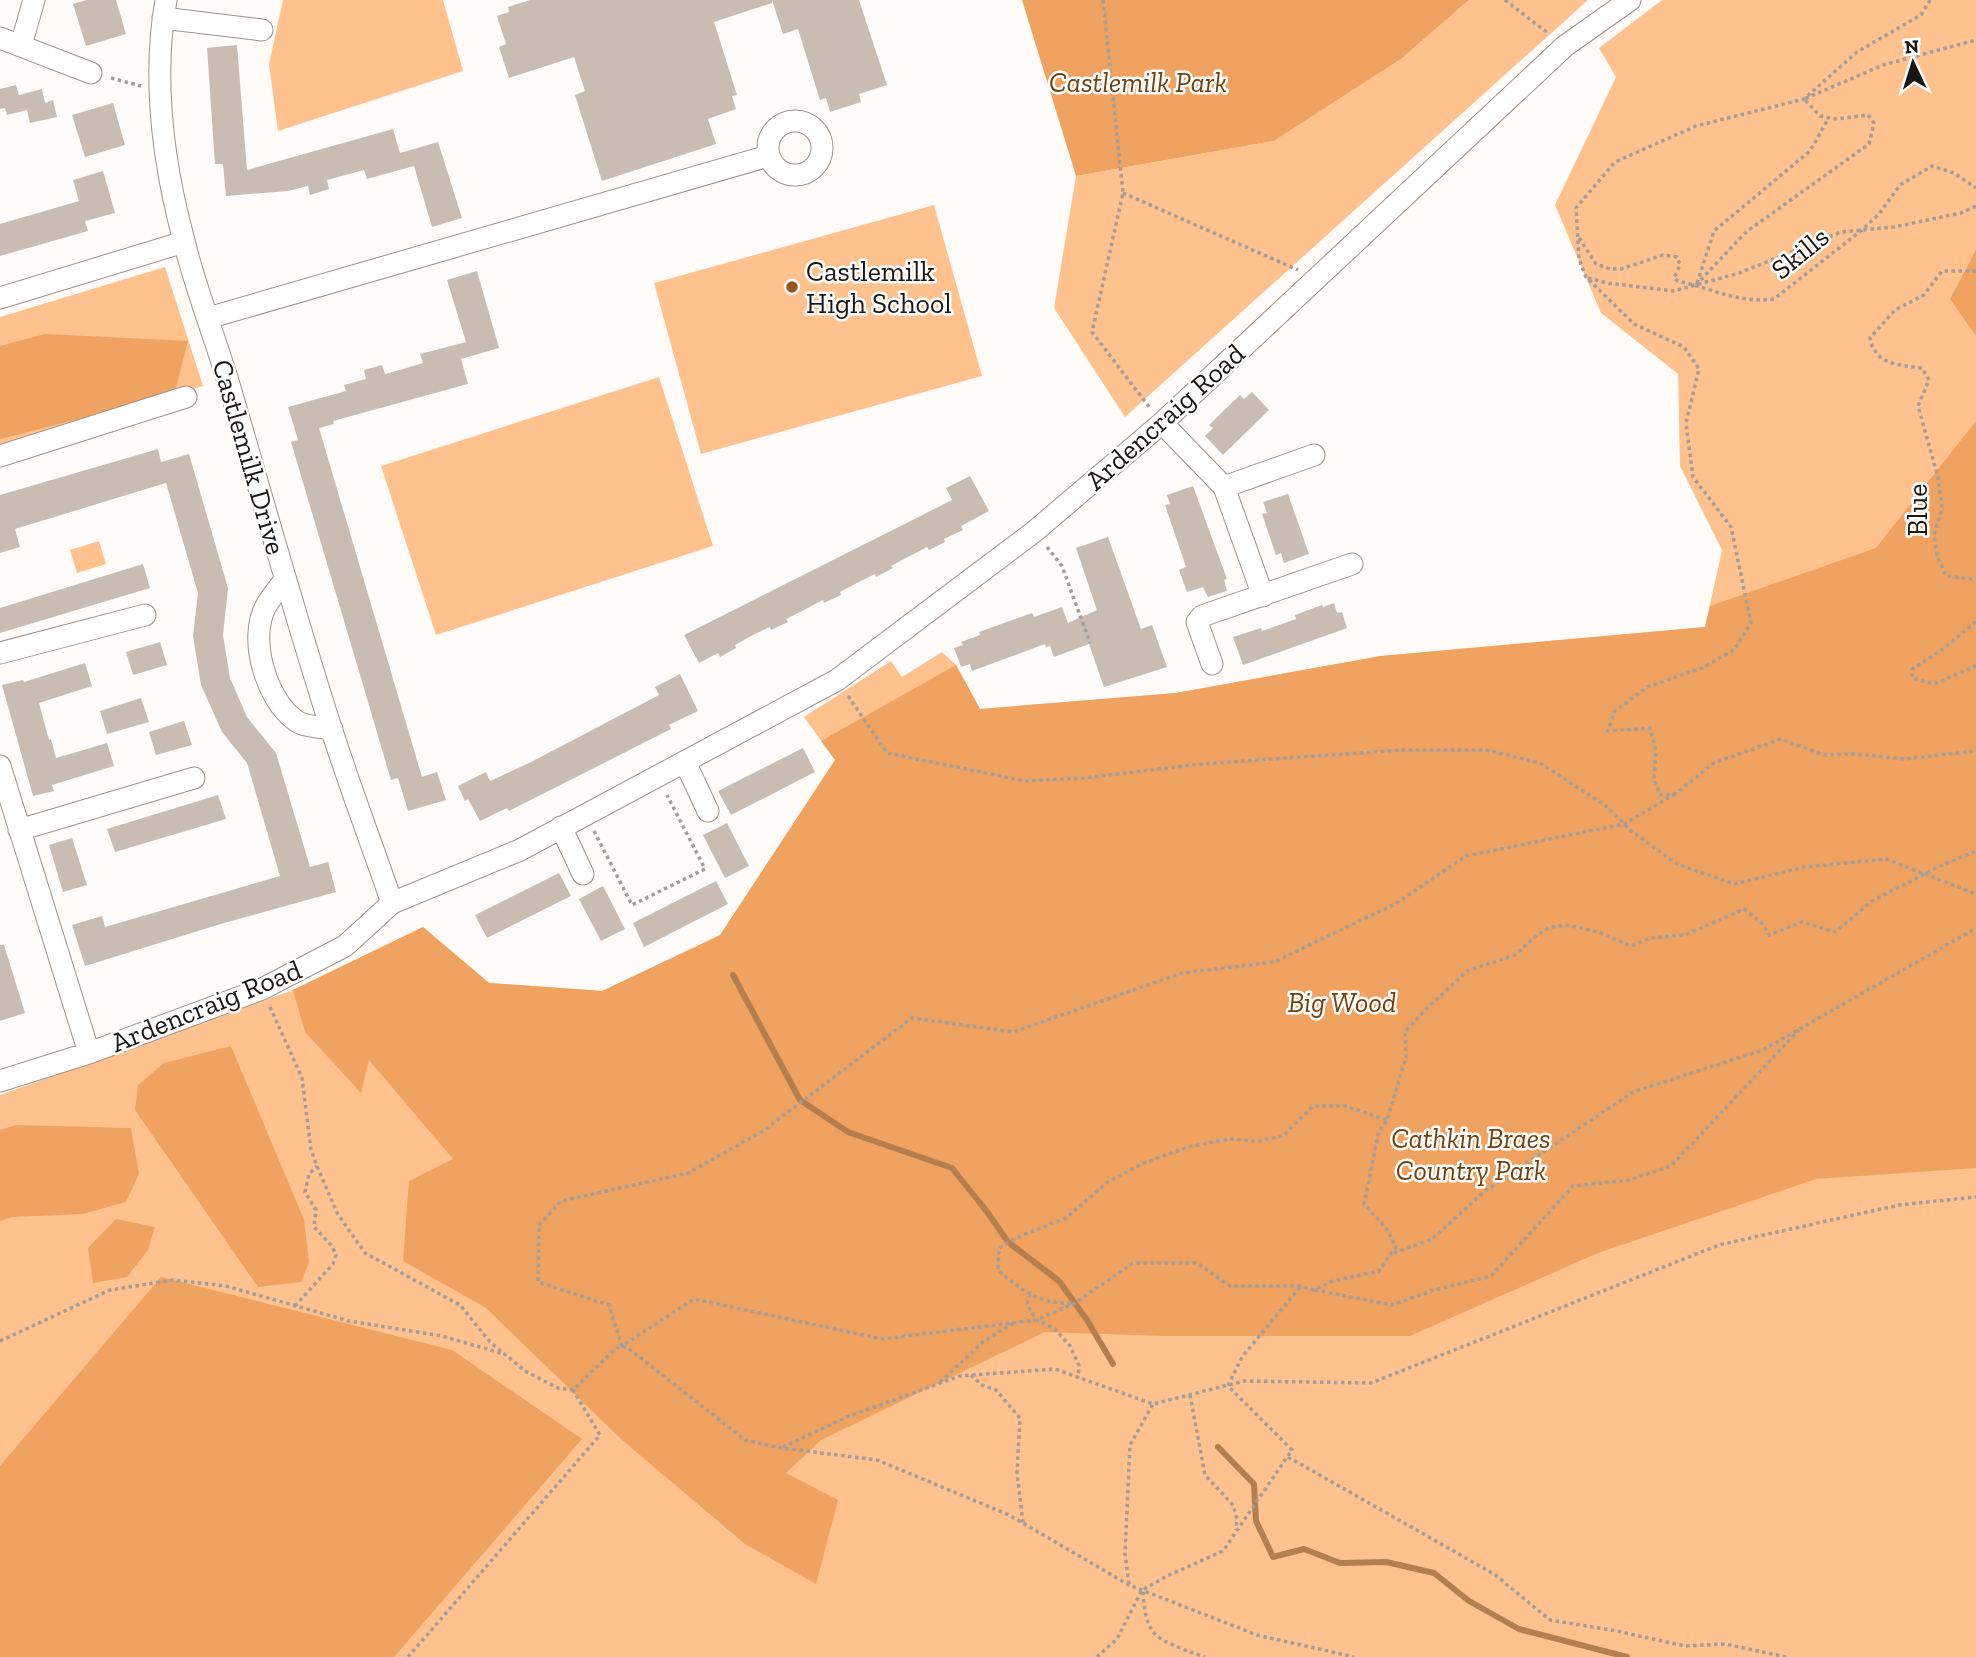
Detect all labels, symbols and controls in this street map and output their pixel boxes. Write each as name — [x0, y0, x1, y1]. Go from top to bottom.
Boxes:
north arrow — [1878, 28, 1948, 98]
text: N — [1904, 35, 1920, 59]
park label: Castlemilk Park — [1049, 66, 1227, 99]
street label: Skills — [1765, 220, 1835, 286]
place label: Castlemilk High School — [806, 255, 952, 320]
marker: Castlemilk High School — [784, 279, 800, 295]
street label: Ardencraig Road — [1079, 337, 1251, 497]
street label: Castlemilk Drive — [205, 356, 293, 558]
street label: Blue — [1901, 483, 1934, 537]
street label: Ardencraig Road — [106, 953, 306, 1059]
park label: Big Wood — [1288, 986, 1396, 1019]
park label: Cathkin Braes Country Park — [1391, 1122, 1551, 1187]

